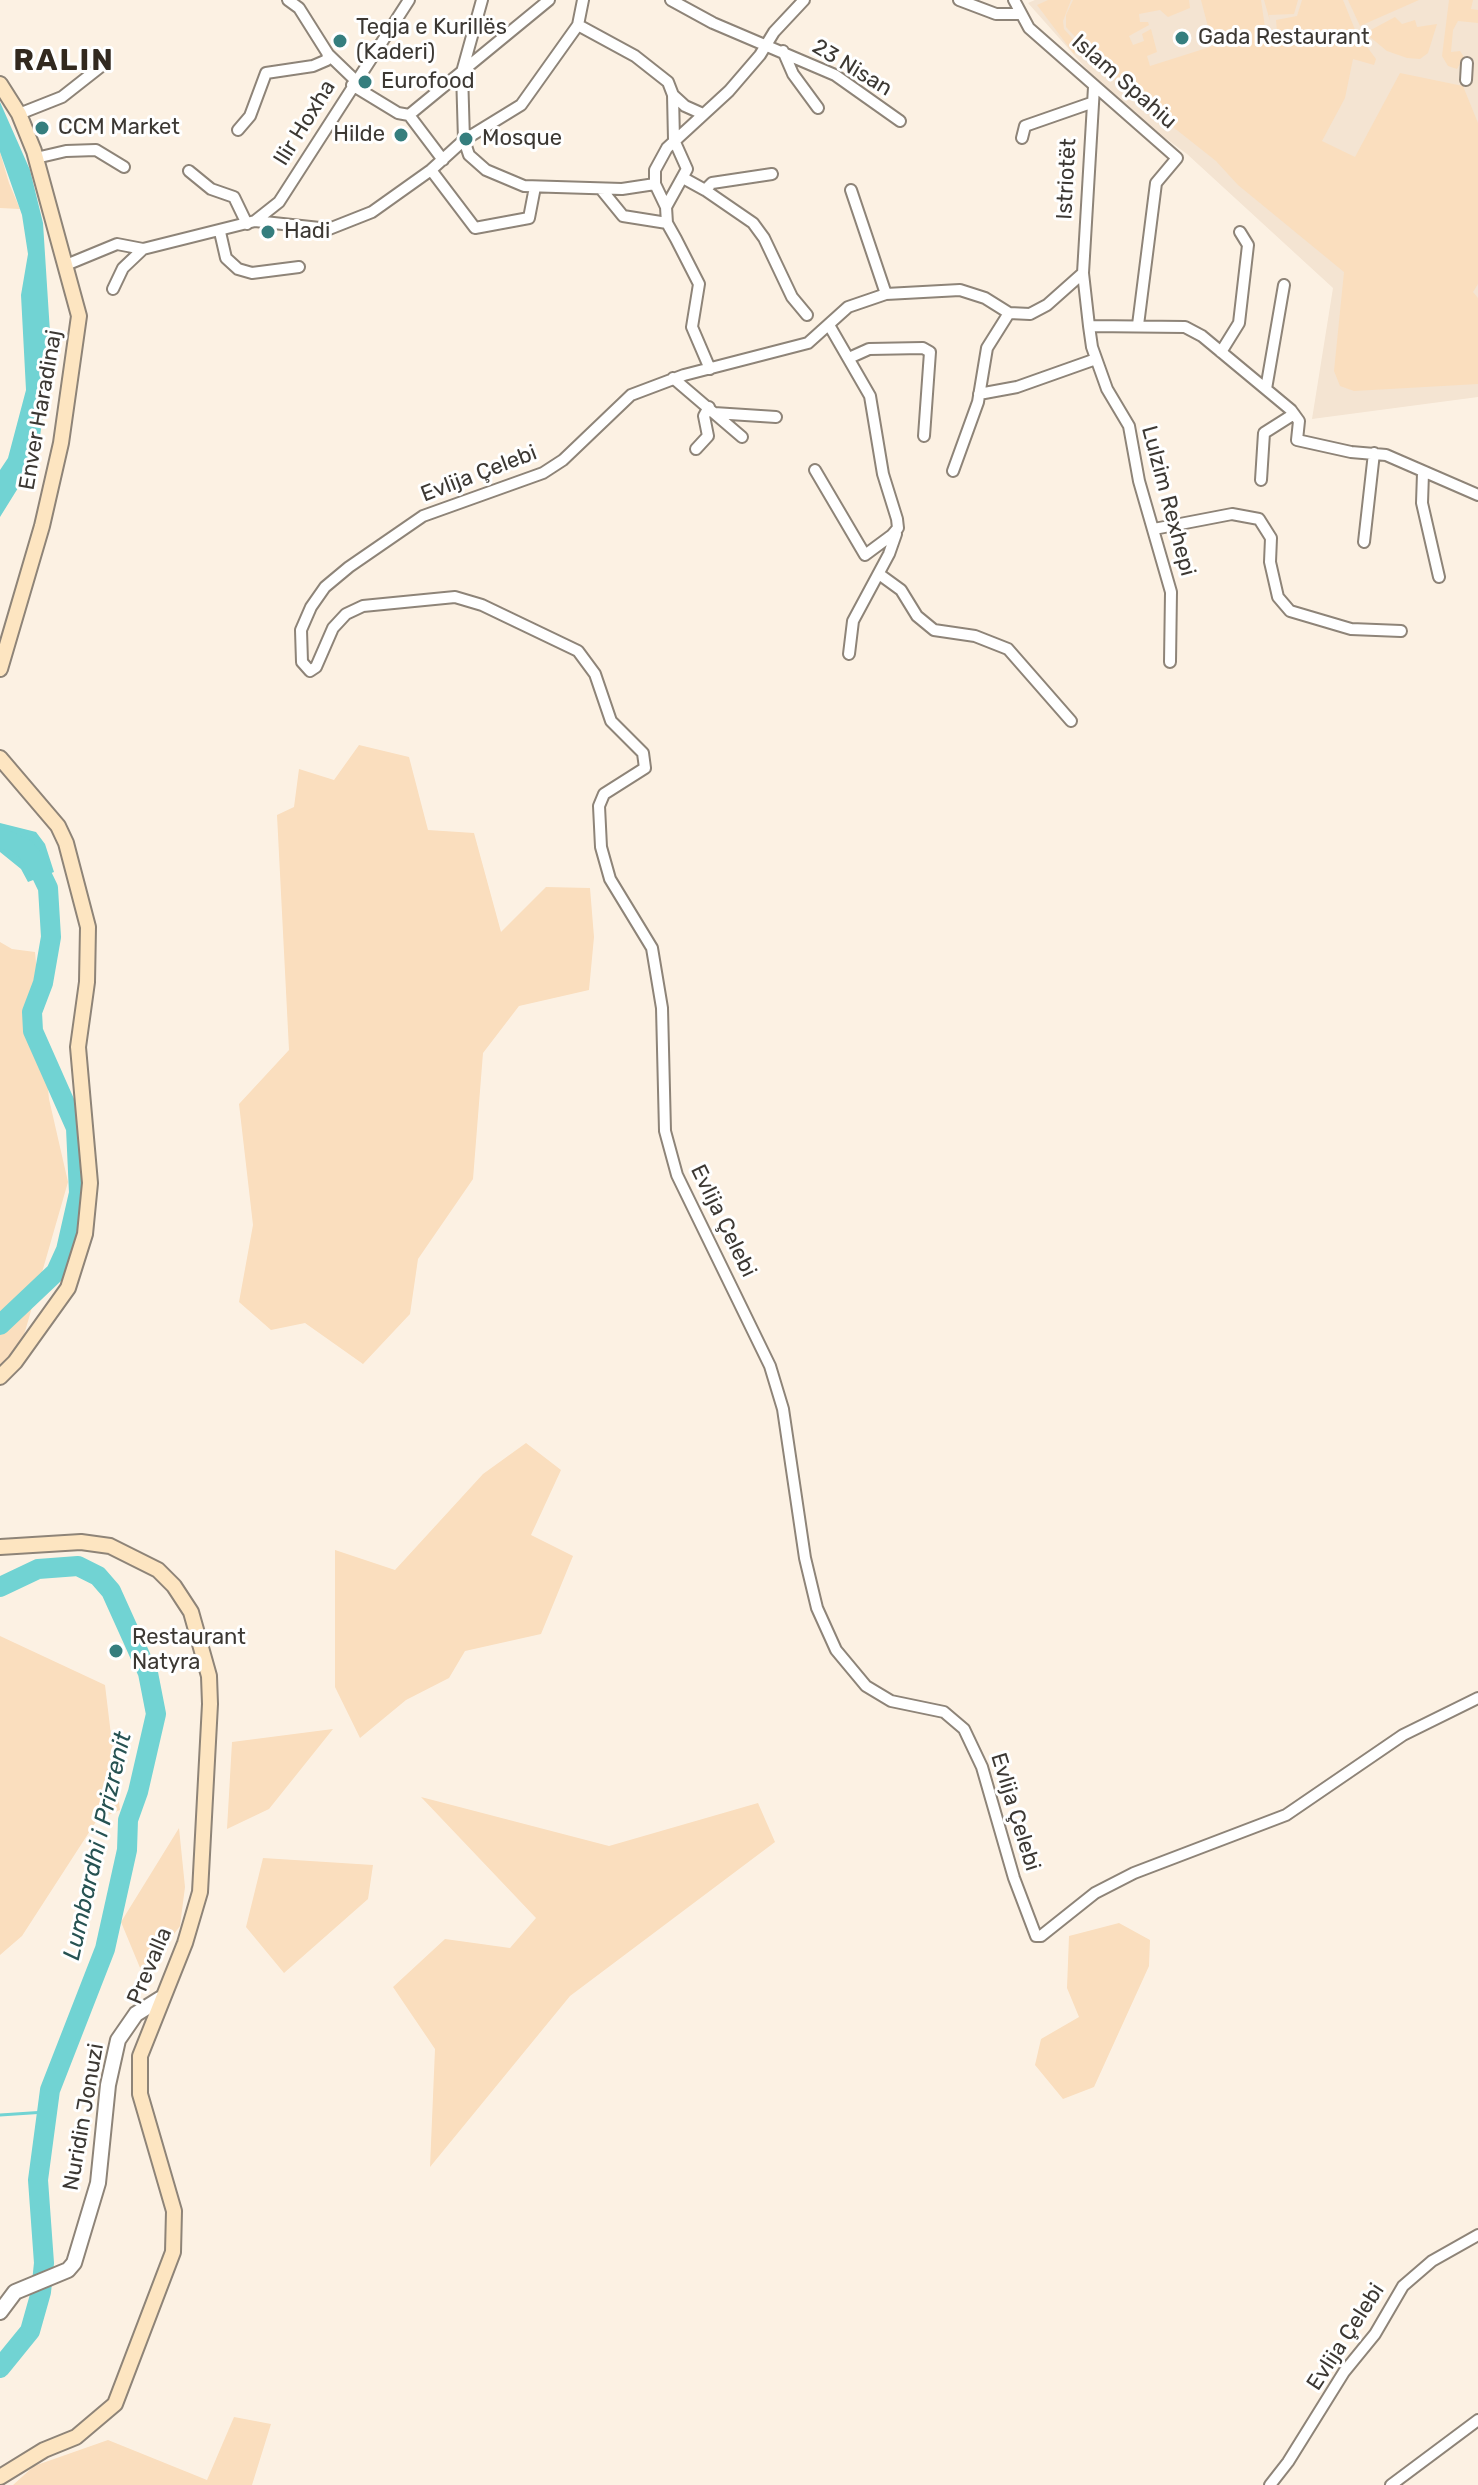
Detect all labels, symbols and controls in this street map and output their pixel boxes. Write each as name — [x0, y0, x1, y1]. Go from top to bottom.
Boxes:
place label: Teqja e Kurillës (Kaderi) — [356, 15, 507, 66]
place label: Gada Restaurant — [1198, 25, 1370, 51]
street label: Islam Spahiu — [1066, 29, 1182, 135]
marker: Gada Restaurant — [1173, 29, 1191, 47]
marker: Teqja e Kurillës (Kaderi) — [331, 32, 349, 50]
street label: 23 Nisan — [807, 34, 897, 102]
district label: RALIN — [13, 43, 115, 79]
place label: Eurofood — [381, 69, 475, 95]
marker: Eurofood — [356, 73, 374, 91]
street label: Ilir Hoxha — [268, 75, 342, 171]
place label: CCM Market — [58, 115, 180, 141]
marker: CCM Market — [33, 119, 51, 137]
place label: Hilde — [333, 122, 385, 148]
marker: Hilde — [392, 126, 410, 144]
place label: Mosque — [482, 126, 562, 152]
marker: Mosque — [457, 130, 475, 148]
street label: Istriotët — [1052, 138, 1082, 220]
place label: Hadi — [284, 219, 330, 245]
marker: Hadi — [259, 223, 277, 241]
street label: Enver Haradinaj — [14, 328, 68, 492]
street label: Lulzim Rexhepi — [1135, 423, 1201, 579]
street label: Evlija Çelebi — [417, 440, 541, 508]
street label: Evlija Çelebi — [684, 1160, 762, 1282]
place label: Restaurant Natyra — [132, 1625, 246, 1676]
marker: Restaurant Natyra — [107, 1642, 125, 1660]
water label: Lumbardhi i Prizrenit — [58, 1729, 138, 1963]
street label: Evlija Çelebi — [985, 1750, 1045, 1874]
street label: Prevalla — [122, 1924, 178, 2008]
street label: Nuridin Jonuzi — [58, 2041, 110, 2193]
street label: Evlija Çelebi — [1302, 2279, 1390, 2395]

